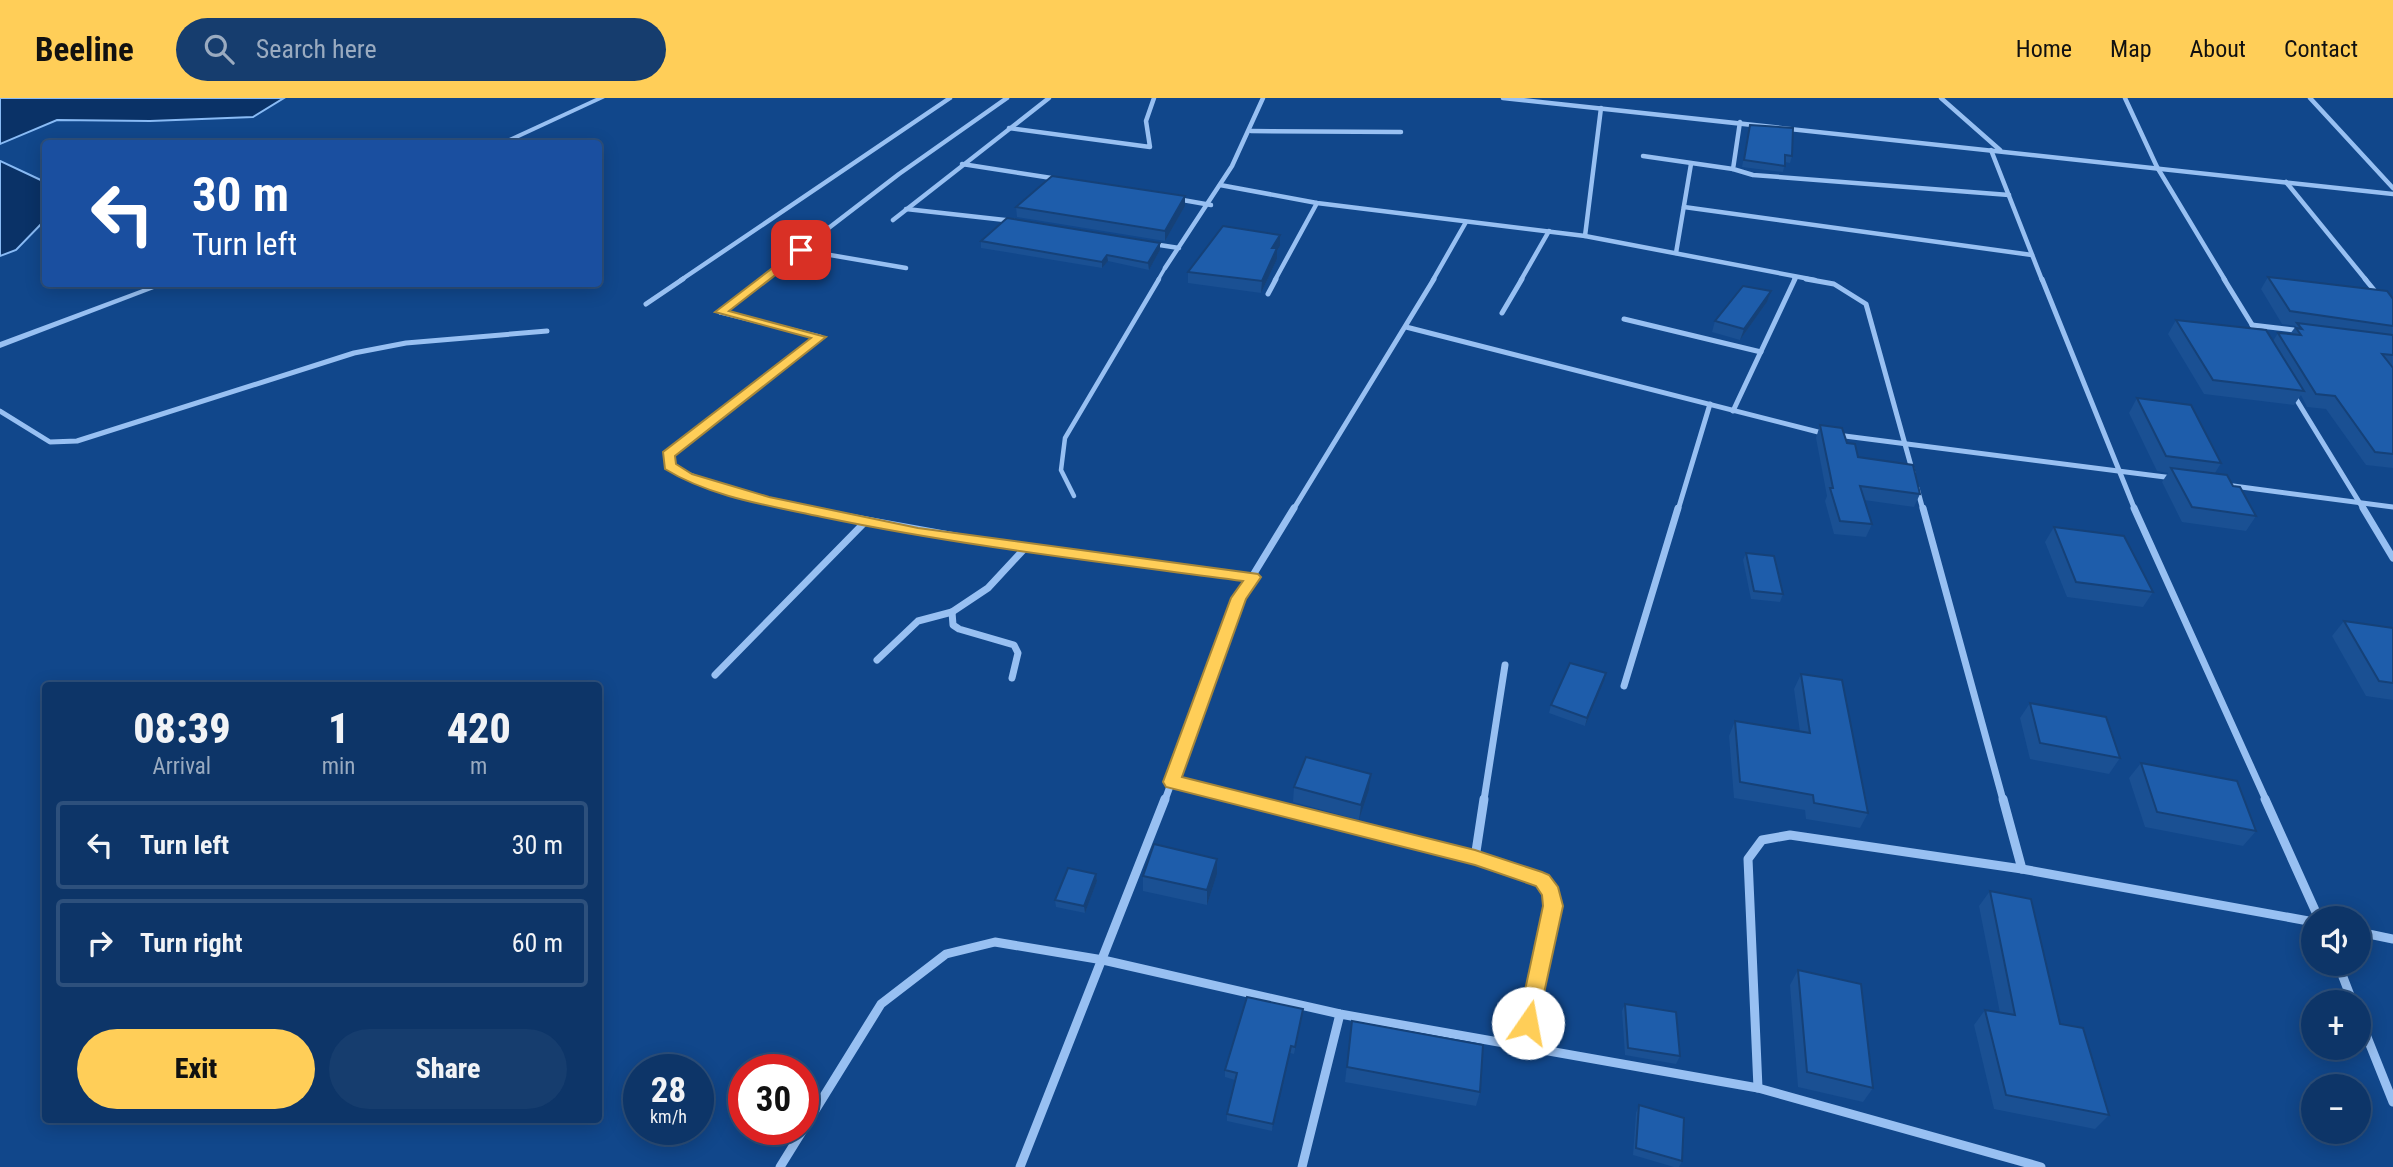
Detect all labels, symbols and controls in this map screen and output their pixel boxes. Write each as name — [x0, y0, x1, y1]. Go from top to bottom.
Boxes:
search box — [176, 18, 666, 81]
text: Beeline — [35, 30, 134, 69]
icon: search — [200, 30, 238, 68]
text: Search here — [256, 34, 377, 64]
text: Home — [2016, 35, 2072, 63]
text: Map — [2110, 35, 2152, 63]
text: About — [2190, 35, 2246, 63]
text: Contact — [2284, 35, 2358, 63]
text: 30 m — [192, 166, 289, 223]
icon: left — [77, 168, 168, 259]
pin — [771, 220, 831, 280]
text: Turn left — [192, 225, 297, 263]
icon: arrive — [782, 231, 820, 269]
text: 08:39 — [133, 704, 230, 753]
text: 1 — [328, 704, 349, 753]
text: 420 — [447, 704, 511, 753]
text: Arrival — [153, 753, 211, 780]
text: min — [322, 753, 355, 780]
text: m — [470, 753, 487, 780]
icon: left — [81, 826, 119, 864]
text: Turn left — [140, 830, 229, 860]
text: 30 m — [512, 830, 563, 860]
map controls — [2301, 906, 2371, 1144]
button: sound — [2301, 906, 2371, 976]
icon: right — [81, 924, 119, 962]
text: Turn right — [140, 928, 242, 958]
text: 60 m — [512, 928, 563, 958]
position arrow — [1491, 986, 1565, 1060]
button: + — [2301, 990, 2371, 1060]
button: Exit — [77, 1029, 315, 1109]
button: Share — [329, 1029, 567, 1109]
speed limit sign: 30 — [728, 1054, 819, 1145]
text: 28 — [651, 1070, 686, 1111]
button: − — [2301, 1074, 2371, 1144]
text: km/h — [650, 1106, 687, 1127]

